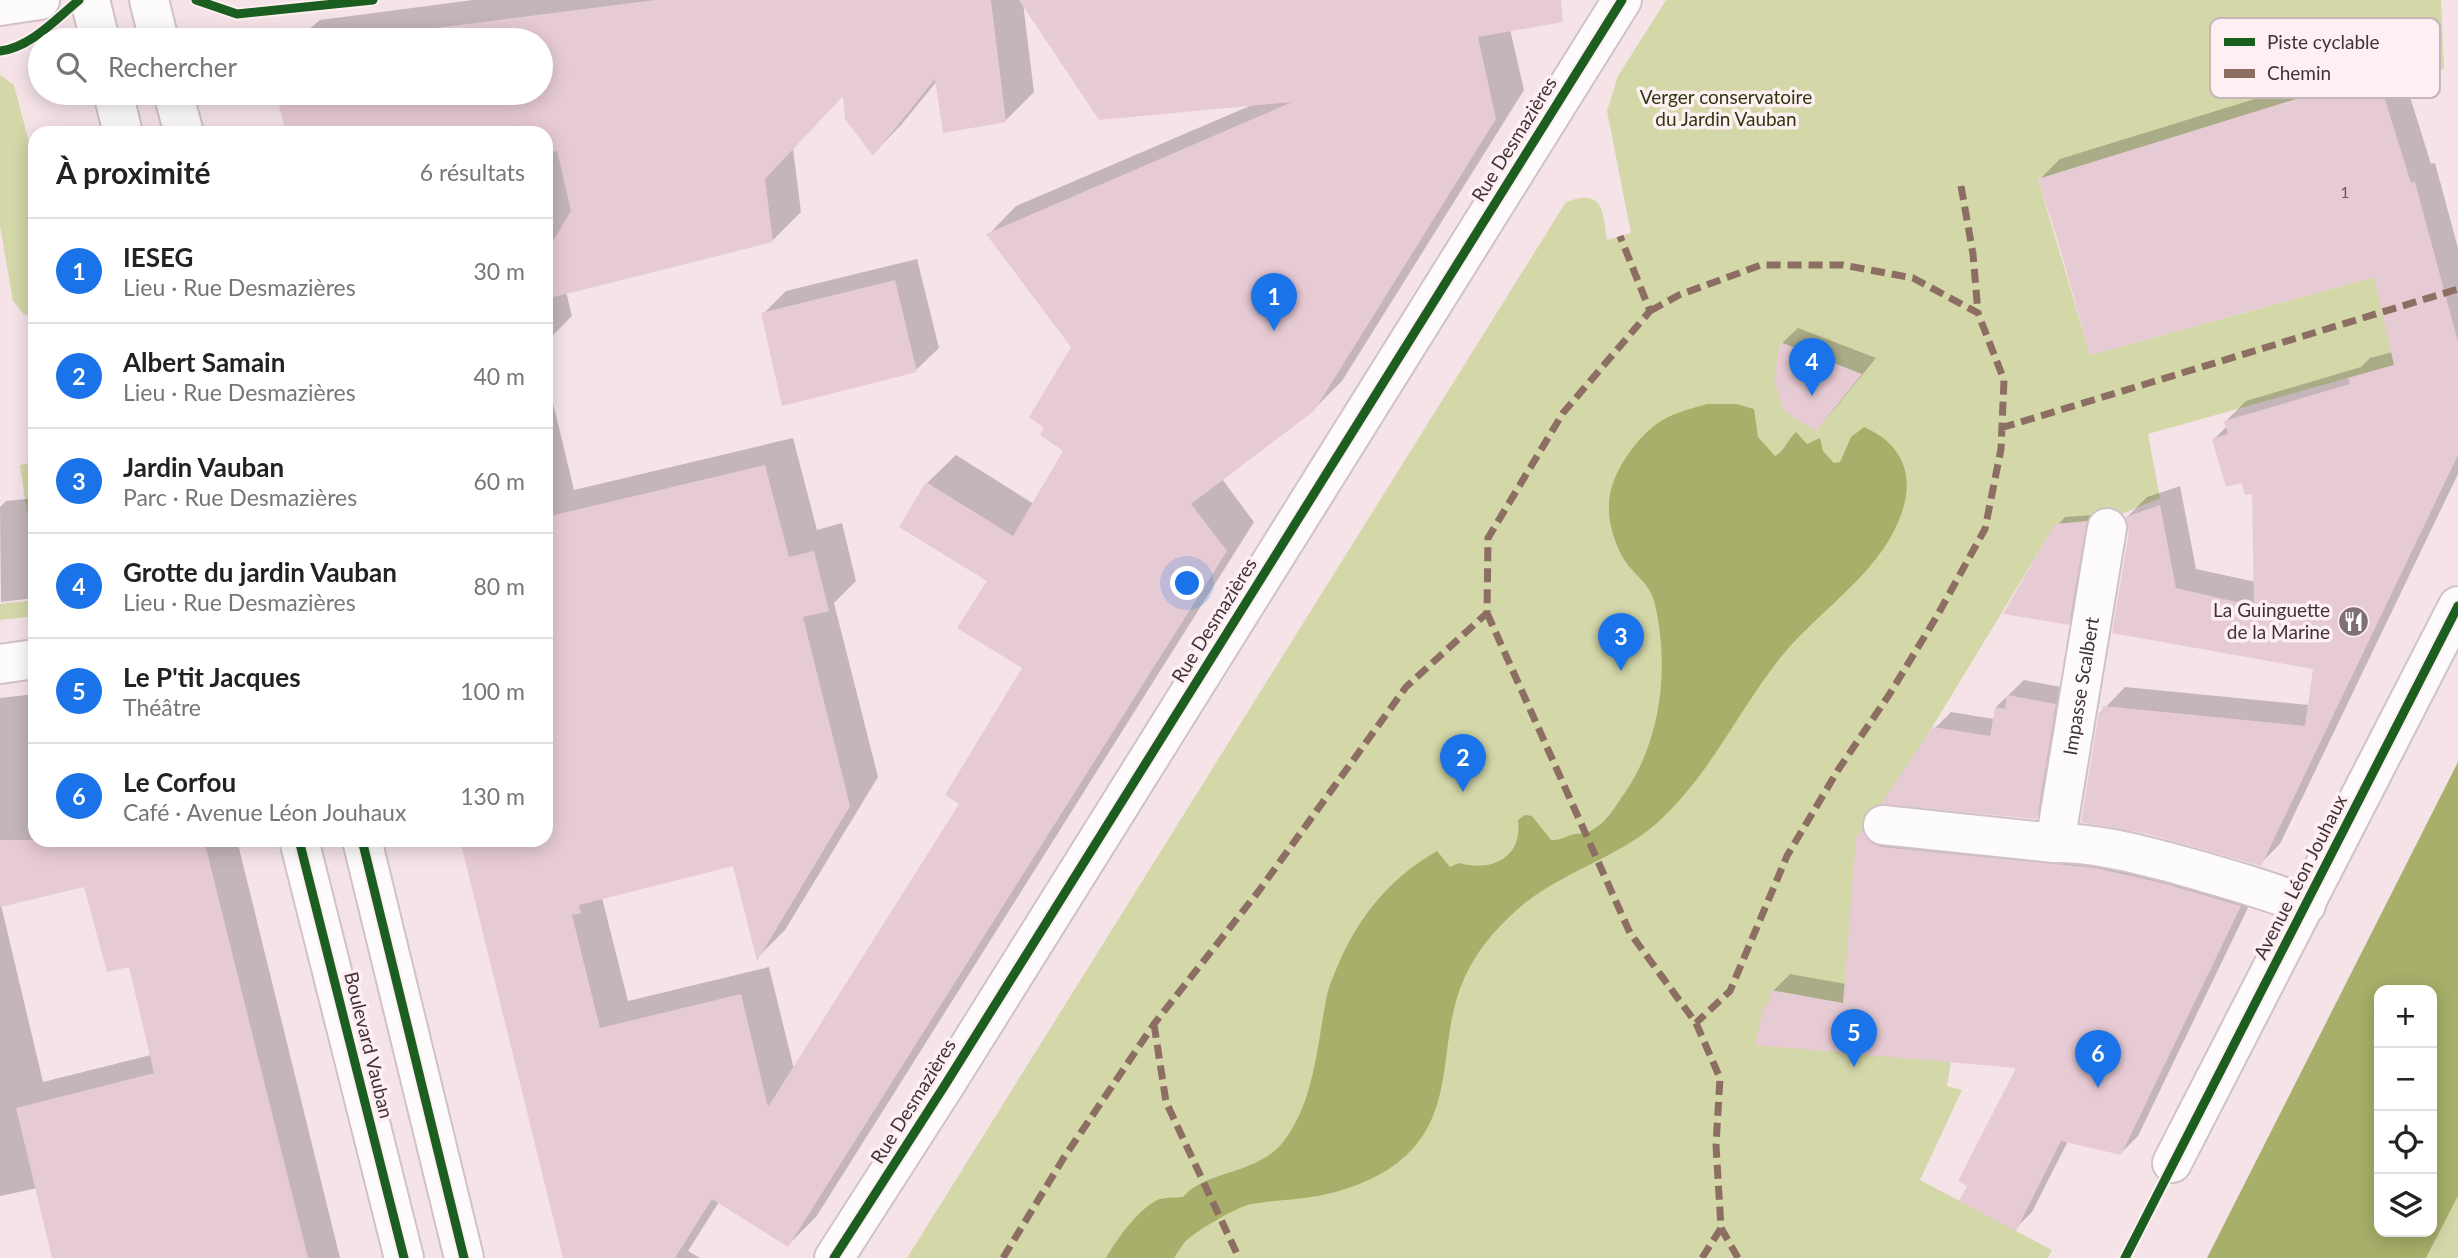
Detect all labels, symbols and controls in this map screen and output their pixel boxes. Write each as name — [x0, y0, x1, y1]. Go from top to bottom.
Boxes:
legend — [2210, 18, 2440, 98]
search box — [28, 28, 553, 105]
text: Piste cyclable — [2267, 30, 2380, 53]
icon: search — [52, 48, 90, 86]
text: Rechercher — [108, 51, 237, 83]
text: Chemin — [2267, 61, 2331, 84]
street label: Rue Desmazières — [1466, 72, 1561, 205]
park label: Verger conservatoire du Jardin Vauban — [1640, 85, 1812, 130]
text: À proximité — [56, 154, 211, 190]
text: 6 résultats — [420, 158, 525, 186]
house number: 1 — [2340, 182, 2350, 201]
text: IESEG — [123, 241, 193, 273]
text: 1 — [72, 257, 86, 285]
text: 30 m — [474, 257, 525, 285]
text: Lieu · Rue Desmazières — [123, 273, 356, 301]
pin: 1 — [1251, 273, 1297, 331]
pin: 4 — [1789, 338, 1835, 396]
text: Albert Samain — [123, 346, 285, 378]
text: 2 — [72, 362, 86, 390]
text: 40 m — [474, 362, 525, 390]
text: Lieu · Rue Desmazières — [123, 378, 356, 406]
text: Jardin Vauban — [123, 451, 284, 483]
text: 3 — [72, 467, 86, 495]
text: 60 m — [474, 467, 525, 495]
text: Parc · Rue Desmazières — [123, 483, 357, 511]
street label: Rue Desmazières — [1166, 553, 1261, 686]
text: Grotte du jardin Vauban — [123, 556, 397, 588]
your location — [1170, 566, 1204, 600]
text: 4 — [72, 572, 86, 600]
text: 80 m — [474, 572, 525, 600]
text: Lieu · Rue Desmazières — [123, 588, 356, 616]
place label: La Guinguette de la Marine — [2213, 598, 2330, 643]
restaurant icon: La Guinguette de la Marine — [2336, 604, 2370, 638]
pin: 3 — [1598, 613, 1644, 671]
street label: Impasse Scalbert — [2058, 615, 2103, 757]
text: Le P'tit Jacques — [123, 661, 301, 693]
text: 5 — [72, 677, 86, 705]
text: 100 m — [460, 677, 525, 705]
text: Théâtre — [123, 693, 201, 721]
pin: 2 — [1440, 734, 1486, 792]
text: Le Corfou — [123, 766, 236, 798]
text: 6 — [72, 782, 86, 810]
text: 130 m — [460, 782, 525, 810]
street label: Avenue Léon Jouhaux — [2248, 790, 2351, 963]
text: Café · Avenue Léon Jouhaux — [123, 798, 406, 826]
street label: Boulevard Vauban — [340, 969, 399, 1121]
map controls — [2374, 985, 2437, 1237]
button: + — [2374, 985, 2437, 1048]
pin: 5 — [1831, 1009, 1877, 1067]
pin: 6 — [2075, 1030, 2121, 1088]
street label: Rue Desmazières — [865, 1034, 960, 1167]
button: − — [2374, 1048, 2437, 1111]
button: locate — [2374, 1111, 2437, 1174]
button: layers — [2374, 1174, 2437, 1237]

